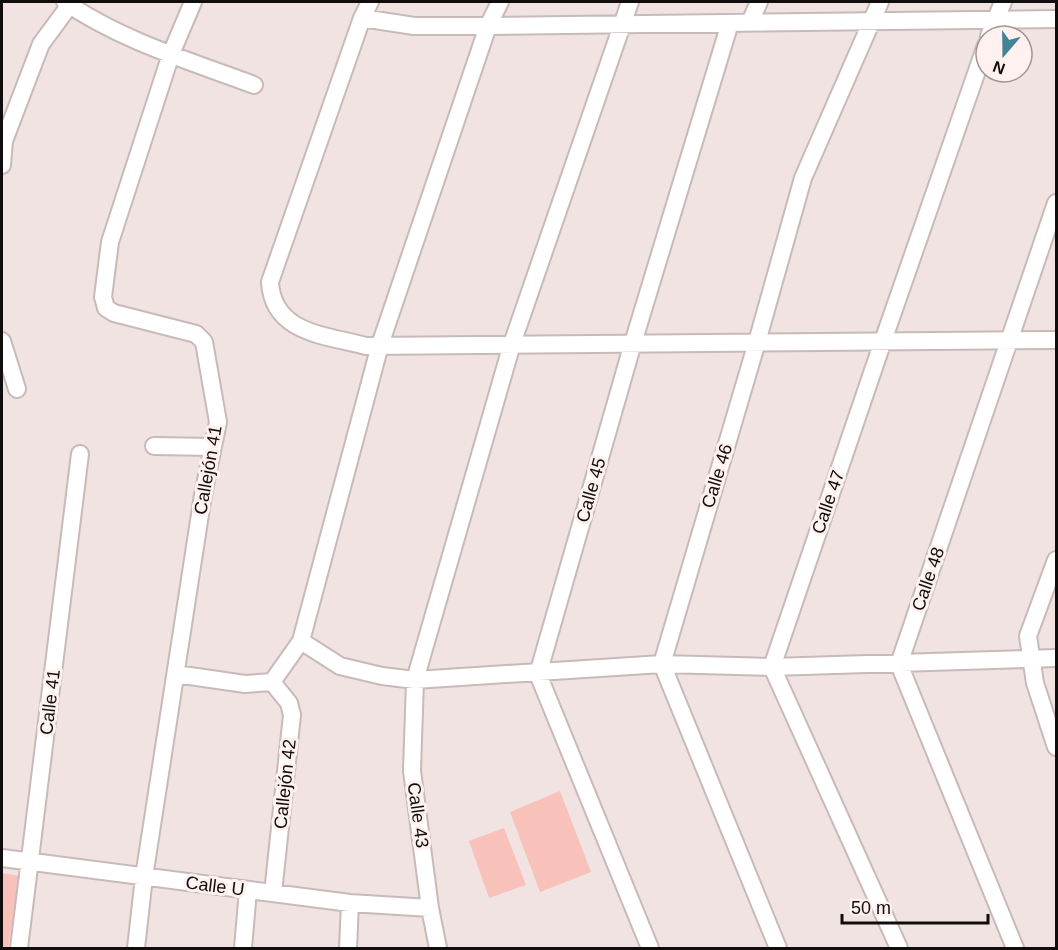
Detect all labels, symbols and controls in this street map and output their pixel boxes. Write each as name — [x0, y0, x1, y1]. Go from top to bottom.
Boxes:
north arrow — [974, 24, 1034, 84]
text: N — [991, 58, 1007, 78]
street label: Callejón 41 — [190, 424, 226, 516]
street label: Calle 46 — [698, 441, 736, 511]
street label: Calle 45 — [572, 455, 610, 525]
street label: Calle 47 — [808, 468, 848, 536]
street label: Calle 48 — [908, 545, 948, 613]
street label: Calle 41 — [36, 668, 64, 736]
street label: Callejón 42 — [270, 738, 300, 830]
street label: Calle 43 — [404, 781, 432, 849]
street label: Calle U — [184, 872, 246, 900]
scale bar — [842, 887, 988, 925]
text: 50 m — [851, 898, 891, 918]

